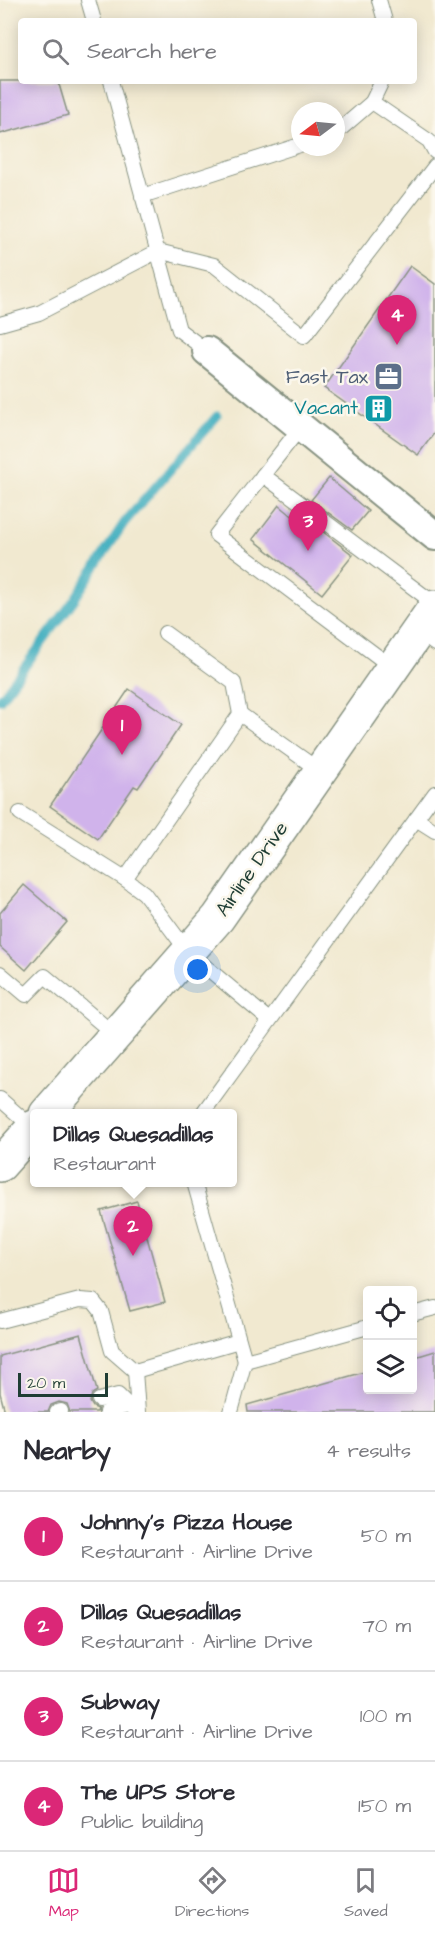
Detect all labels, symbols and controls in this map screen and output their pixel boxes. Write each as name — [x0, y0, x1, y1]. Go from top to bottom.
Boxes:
search box — [18, 18, 417, 84]
icon: search — [39, 35, 72, 68]
text: Search here — [87, 36, 217, 67]
north arrow — [291, 102, 345, 156]
pin: 4 — [378, 296, 416, 345]
office icon: Fast Tax — [373, 361, 405, 393]
place label: Fast Tax — [286, 363, 369, 391]
building icon: Vacant — [363, 392, 395, 424]
place label: Vacant — [294, 394, 358, 422]
pin: 3 — [288, 502, 328, 551]
pin: 1 — [102, 706, 142, 755]
street label: Airline Drive — [209, 816, 295, 922]
your location — [183, 955, 212, 984]
popup — [30, 1109, 237, 1187]
text: Dillas Quesadillas — [53, 1119, 214, 1150]
text: Restaurant — [53, 1150, 156, 1178]
pin: 2 — [114, 1206, 152, 1256]
map controls — [363, 1286, 417, 1394]
button: locate — [363, 1286, 417, 1340]
button: layers — [363, 1340, 417, 1394]
scale bar — [18, 1370, 108, 1398]
text: 20 m — [27, 1372, 65, 1394]
text: Nearby — [24, 1433, 111, 1469]
text: 4 results — [326, 1437, 411, 1465]
text: Johnny's Pizza House — [81, 1507, 292, 1538]
text: 1 — [42, 1522, 45, 1550]
text: 50 m — [361, 1522, 411, 1550]
text: Restaurant · Airline Drive — [81, 1538, 313, 1566]
text: Dillas Quesadillas — [81, 1597, 241, 1628]
text: 2 — [38, 1612, 49, 1640]
text: 70 m — [363, 1612, 411, 1640]
text: Restaurant · Airline Drive — [81, 1628, 313, 1656]
text: Subway — [81, 1687, 160, 1718]
text: 3 — [38, 1702, 49, 1730]
text: 100 m — [360, 1702, 411, 1730]
text: Restaurant · Airline Drive — [81, 1718, 313, 1746]
text: The UPS Store — [81, 1777, 235, 1808]
text: 4 — [37, 1792, 50, 1820]
text: 150 m — [358, 1792, 411, 1820]
text: Public building — [81, 1808, 203, 1836]
tab: Map — [47, 1864, 80, 1922]
tab: Directions — [175, 1864, 249, 1922]
tab: Saved — [344, 1864, 388, 1922]

